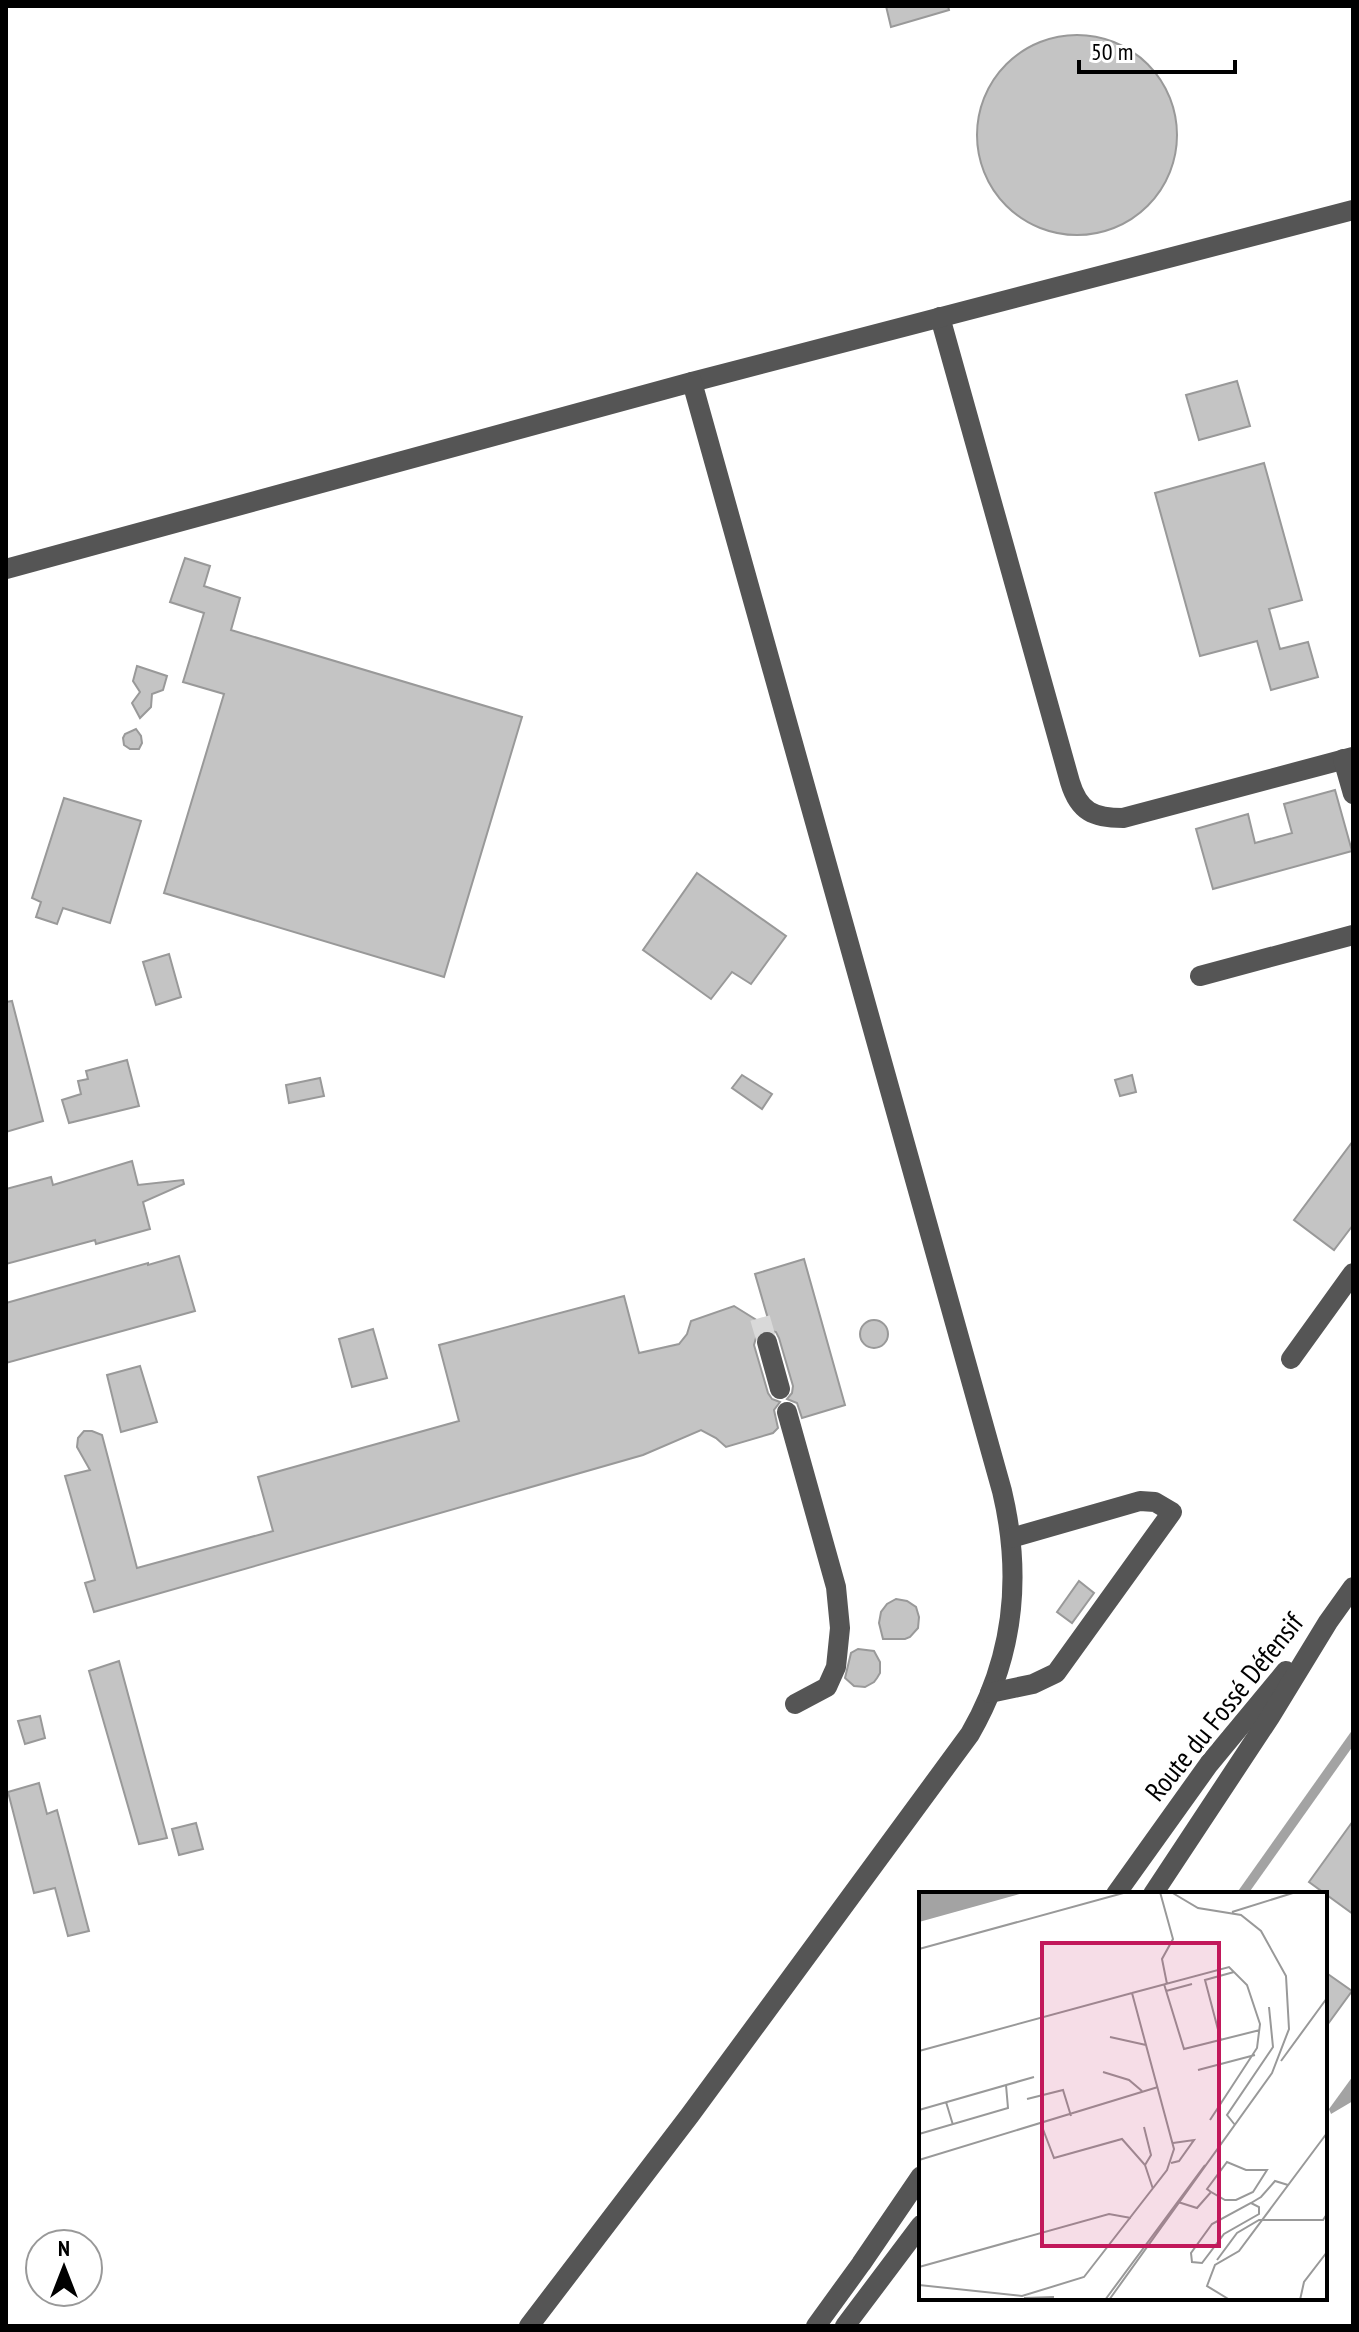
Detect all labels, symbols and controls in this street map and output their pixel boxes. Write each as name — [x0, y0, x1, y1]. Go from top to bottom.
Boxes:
scale bar — [1079, 24, 1235, 74]
text: 50 m — [1091, 36, 1133, 67]
street label: Route du Fossé Défensif — [1136, 1604, 1312, 1808]
inset map — [919, 1892, 1327, 2300]
north arrow — [24, 2228, 104, 2308]
text: N — [58, 2234, 70, 2262]

